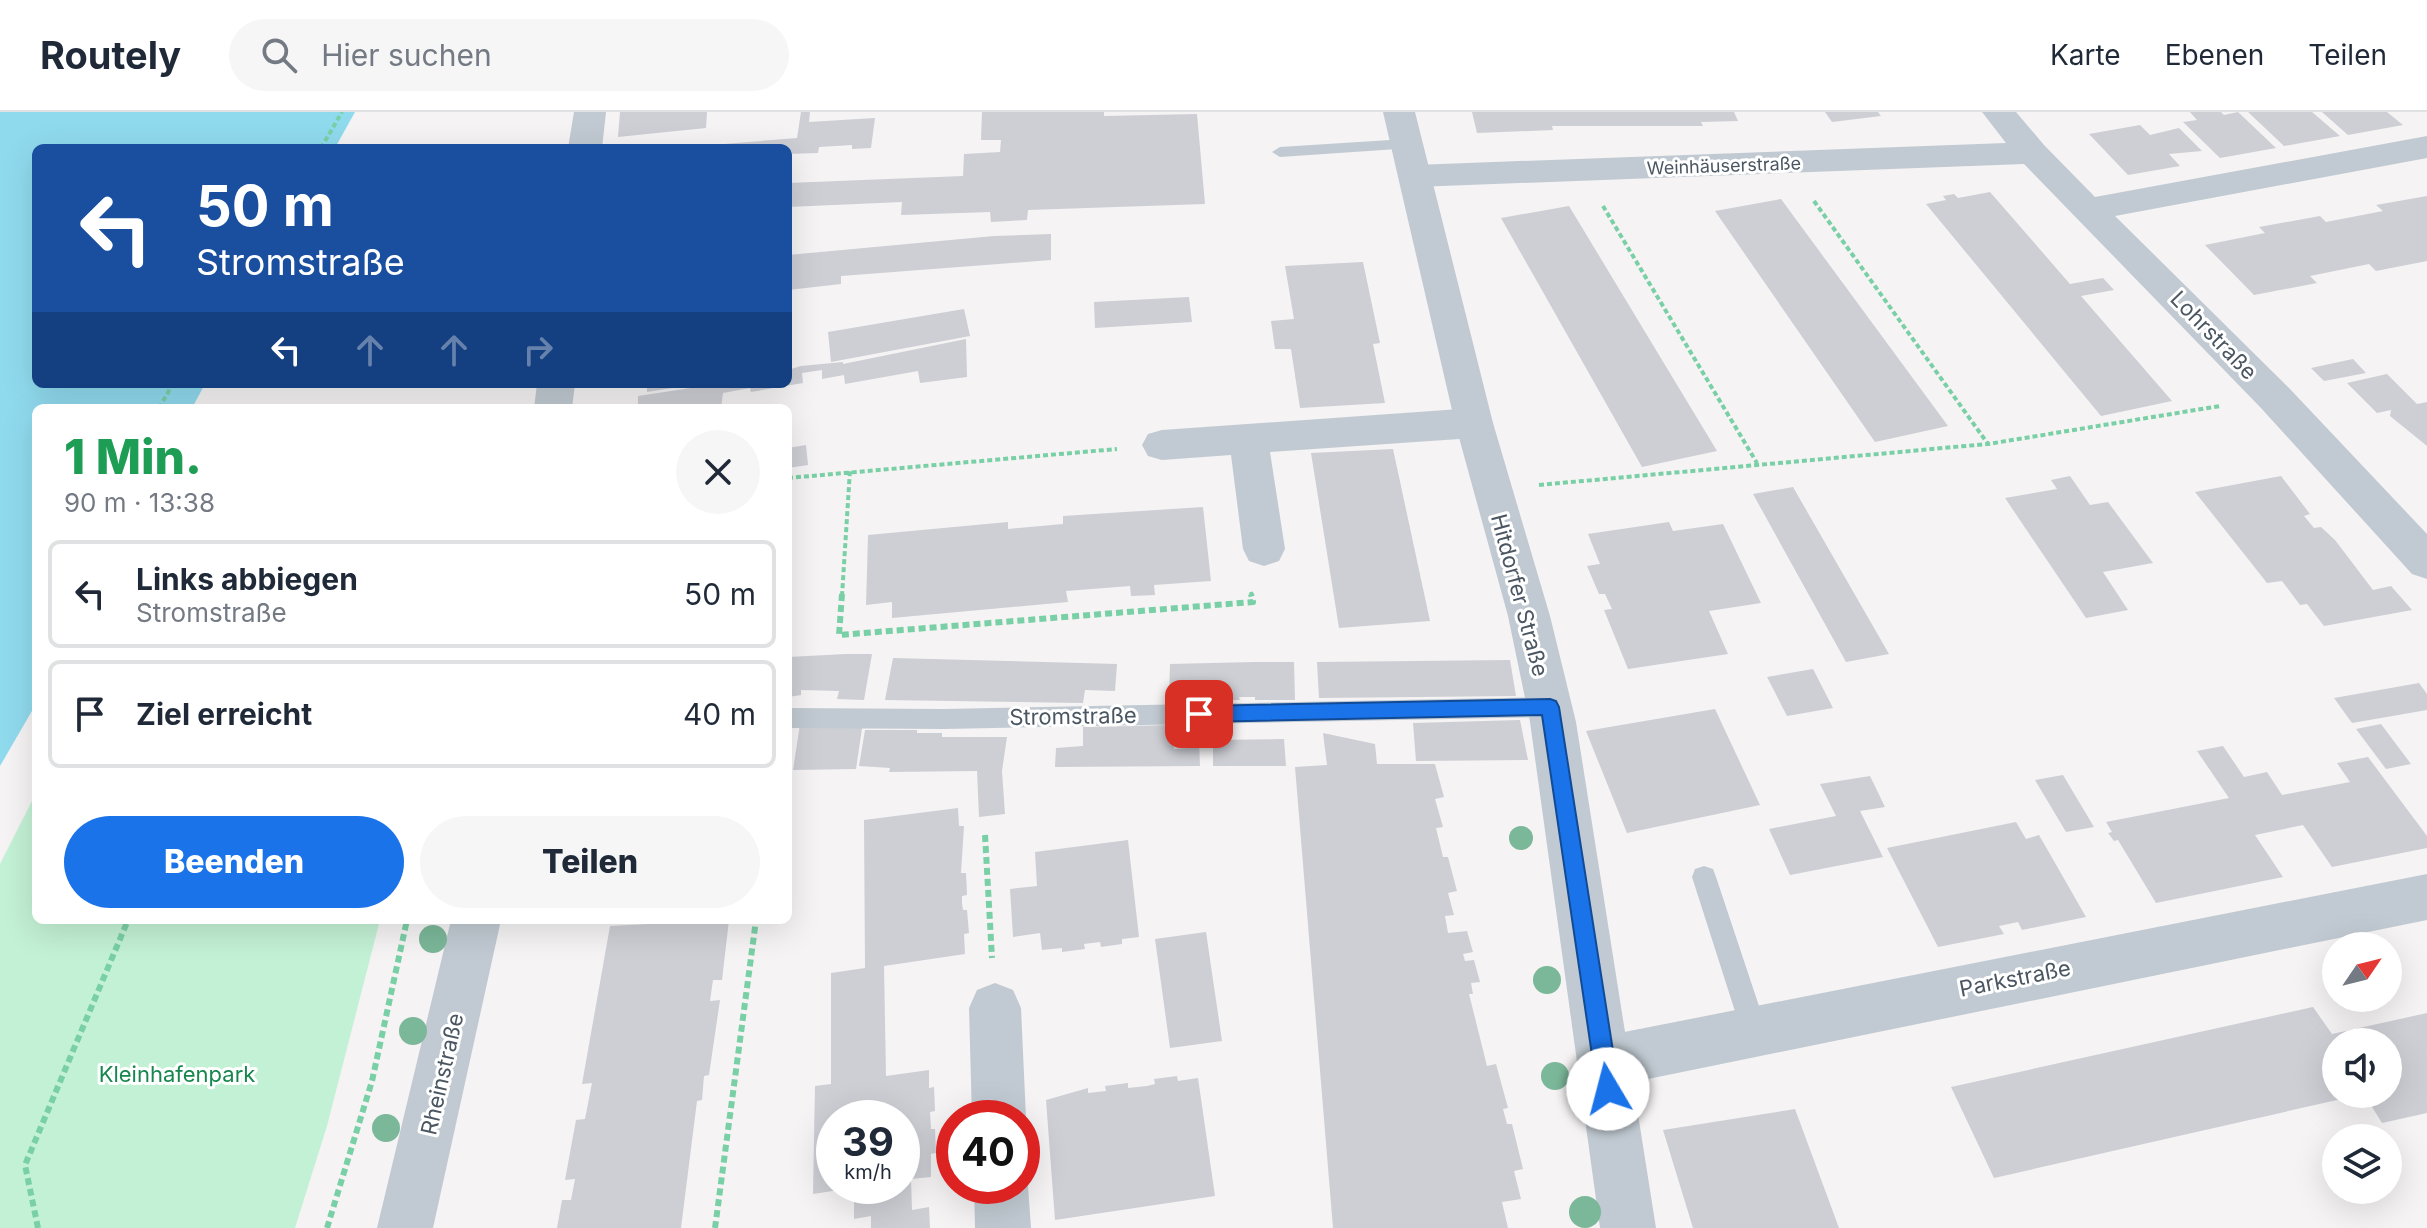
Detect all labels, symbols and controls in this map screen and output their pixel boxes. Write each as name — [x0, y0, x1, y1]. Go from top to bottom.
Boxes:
search box — [229, 19, 789, 91]
text: Routely — [40, 32, 181, 78]
icon: search — [257, 33, 301, 77]
text: Hier suchen — [321, 37, 492, 73]
text: Karte — [2050, 38, 2121, 72]
text: Ebenen — [2165, 38, 2264, 72]
text: Teilen — [2308, 38, 2387, 72]
street label: Weinhäuserstraße — [1646, 152, 1801, 179]
text: 50 m — [196, 172, 334, 240]
icon: left — [64, 176, 168, 280]
text: Stromstraße — [196, 240, 405, 284]
street label: Lohrstraße — [2165, 285, 2263, 385]
icon: left — [264, 328, 308, 372]
icon: ahead — [348, 328, 392, 372]
icon: ahead — [432, 328, 476, 372]
icon: right — [516, 328, 560, 372]
text: 1 Min. — [64, 427, 202, 486]
button: close — [676, 430, 760, 514]
text: 90 m · 13:38 — [64, 487, 215, 518]
street label: Hitdorfer Straße — [1486, 511, 1554, 679]
text: Links abbiegen — [136, 561, 358, 597]
icon: left — [68, 572, 112, 616]
text: 50 m — [684, 576, 756, 612]
text: Stromstraße — [136, 597, 287, 628]
pin — [1165, 680, 1233, 748]
icon: arrive — [68, 692, 112, 736]
icon: arrive — [1177, 692, 1221, 736]
text: Ziel erreicht — [136, 696, 312, 732]
text: 40 m — [683, 696, 756, 732]
street label: Stromstraße — [1009, 702, 1137, 730]
button: Beenden — [64, 816, 404, 908]
button: Teilen — [420, 816, 760, 908]
north arrow — [2322, 932, 2402, 1012]
map controls — [2322, 932, 2402, 1204]
street label: Parkstraße — [1957, 954, 2073, 1002]
street label: Rheinstraße — [415, 1011, 469, 1137]
button: sound — [2322, 1028, 2402, 1108]
position arrow — [1566, 1047, 1650, 1131]
park label: Kleinhafenpark — [99, 1061, 255, 1087]
speed limit sign: 40 — [936, 1100, 1040, 1204]
text: 39 — [842, 1117, 894, 1166]
button: layers — [2322, 1124, 2402, 1204]
text: km/h — [844, 1160, 892, 1184]

